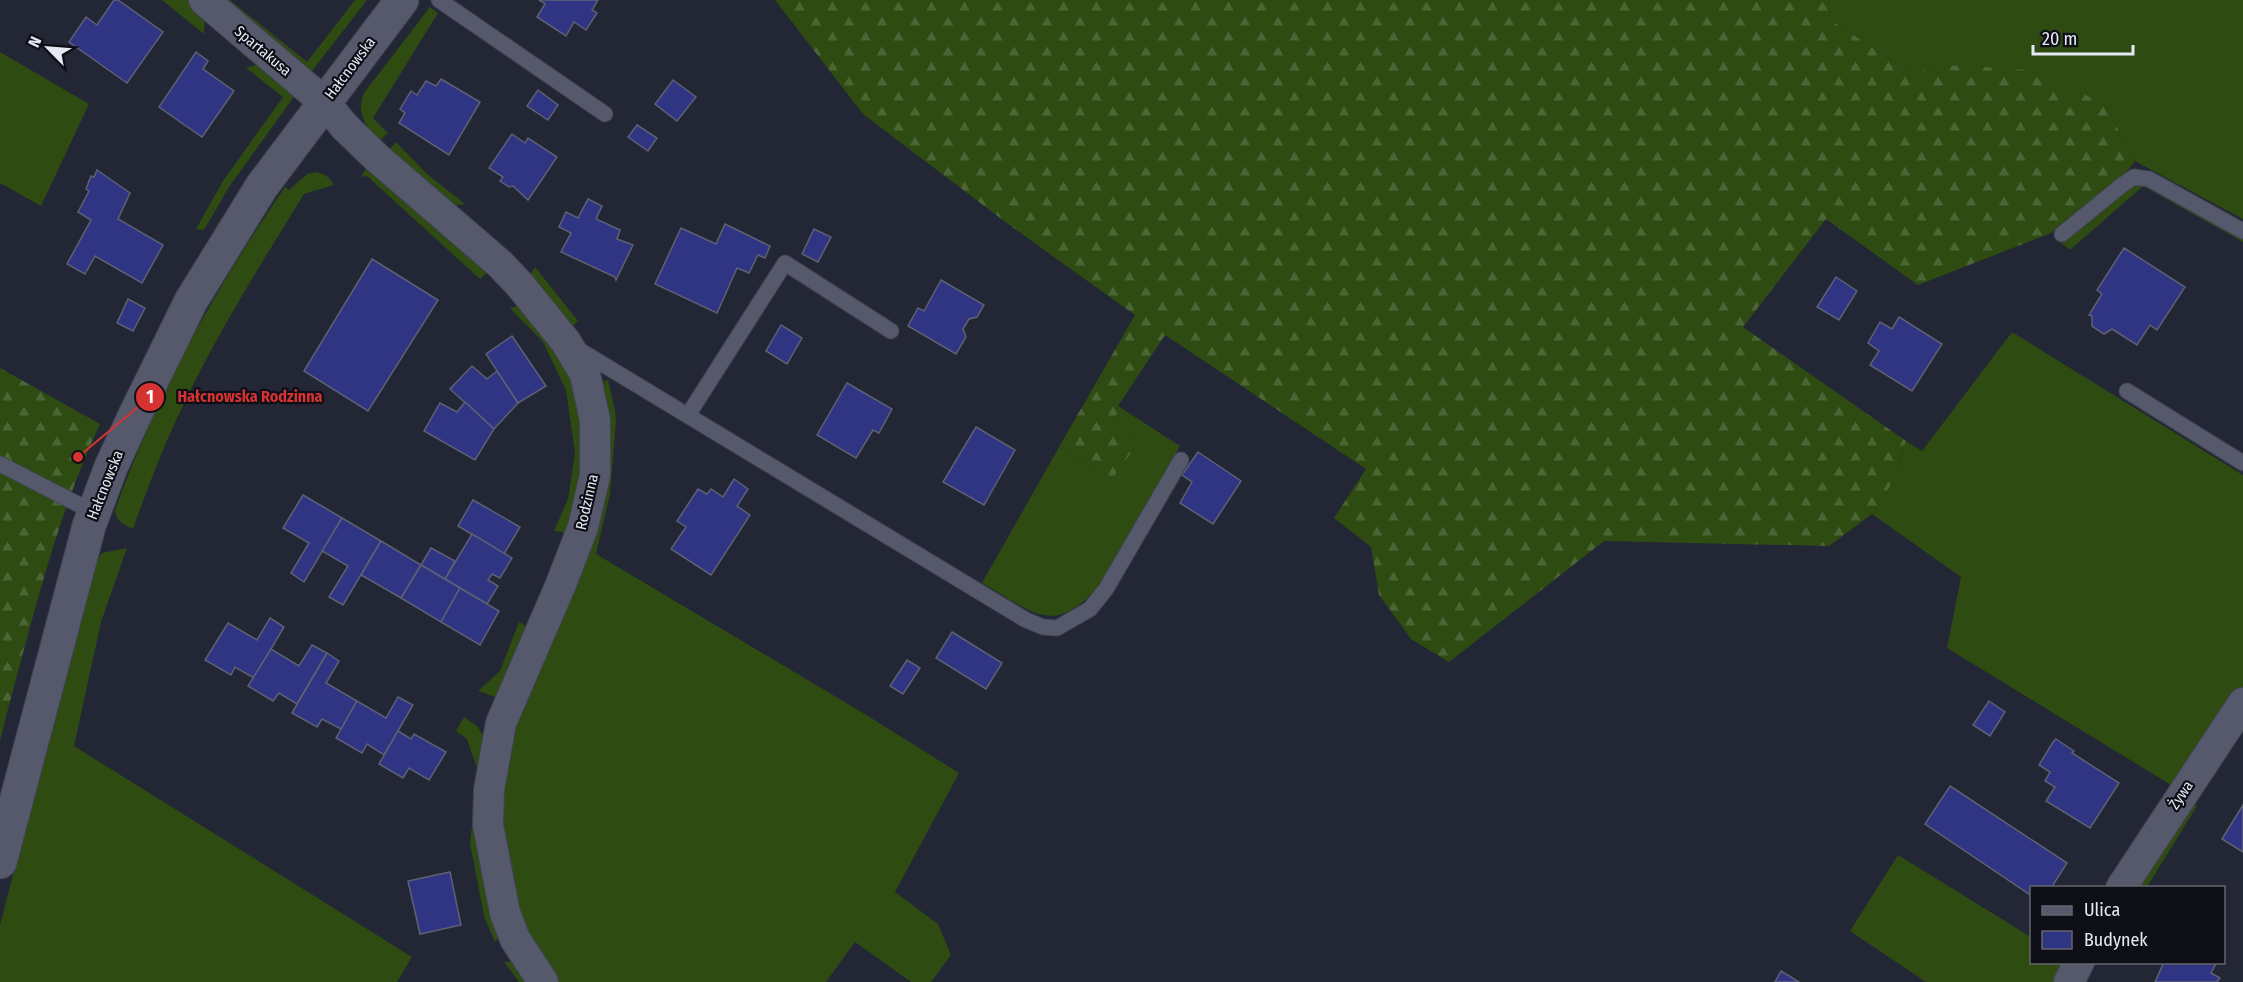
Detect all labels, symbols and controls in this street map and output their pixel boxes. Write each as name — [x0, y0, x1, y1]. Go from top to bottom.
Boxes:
north arrow — [18, 18, 78, 78]
scale bar — [2033, 18, 2134, 56]
street label: Spartakusa — [231, 22, 295, 80]
text: 20 m — [2042, 28, 2077, 50]
street label: Hałcnowska — [321, 33, 379, 103]
text: N — [24, 34, 45, 50]
callout: Hałcnowska Rodzinna — [135, 380, 334, 414]
text: 1 — [146, 386, 154, 408]
text: Hałcnowska Rodzinna — [177, 387, 323, 406]
street label: Hałcnowska — [83, 448, 127, 522]
street label: Rodzinna — [572, 472, 602, 532]
street label: Żywa — [2165, 777, 2197, 813]
legend — [2030, 886, 2225, 964]
text: Ulica — [2084, 899, 2120, 921]
text: Budynek — [2084, 929, 2148, 951]

